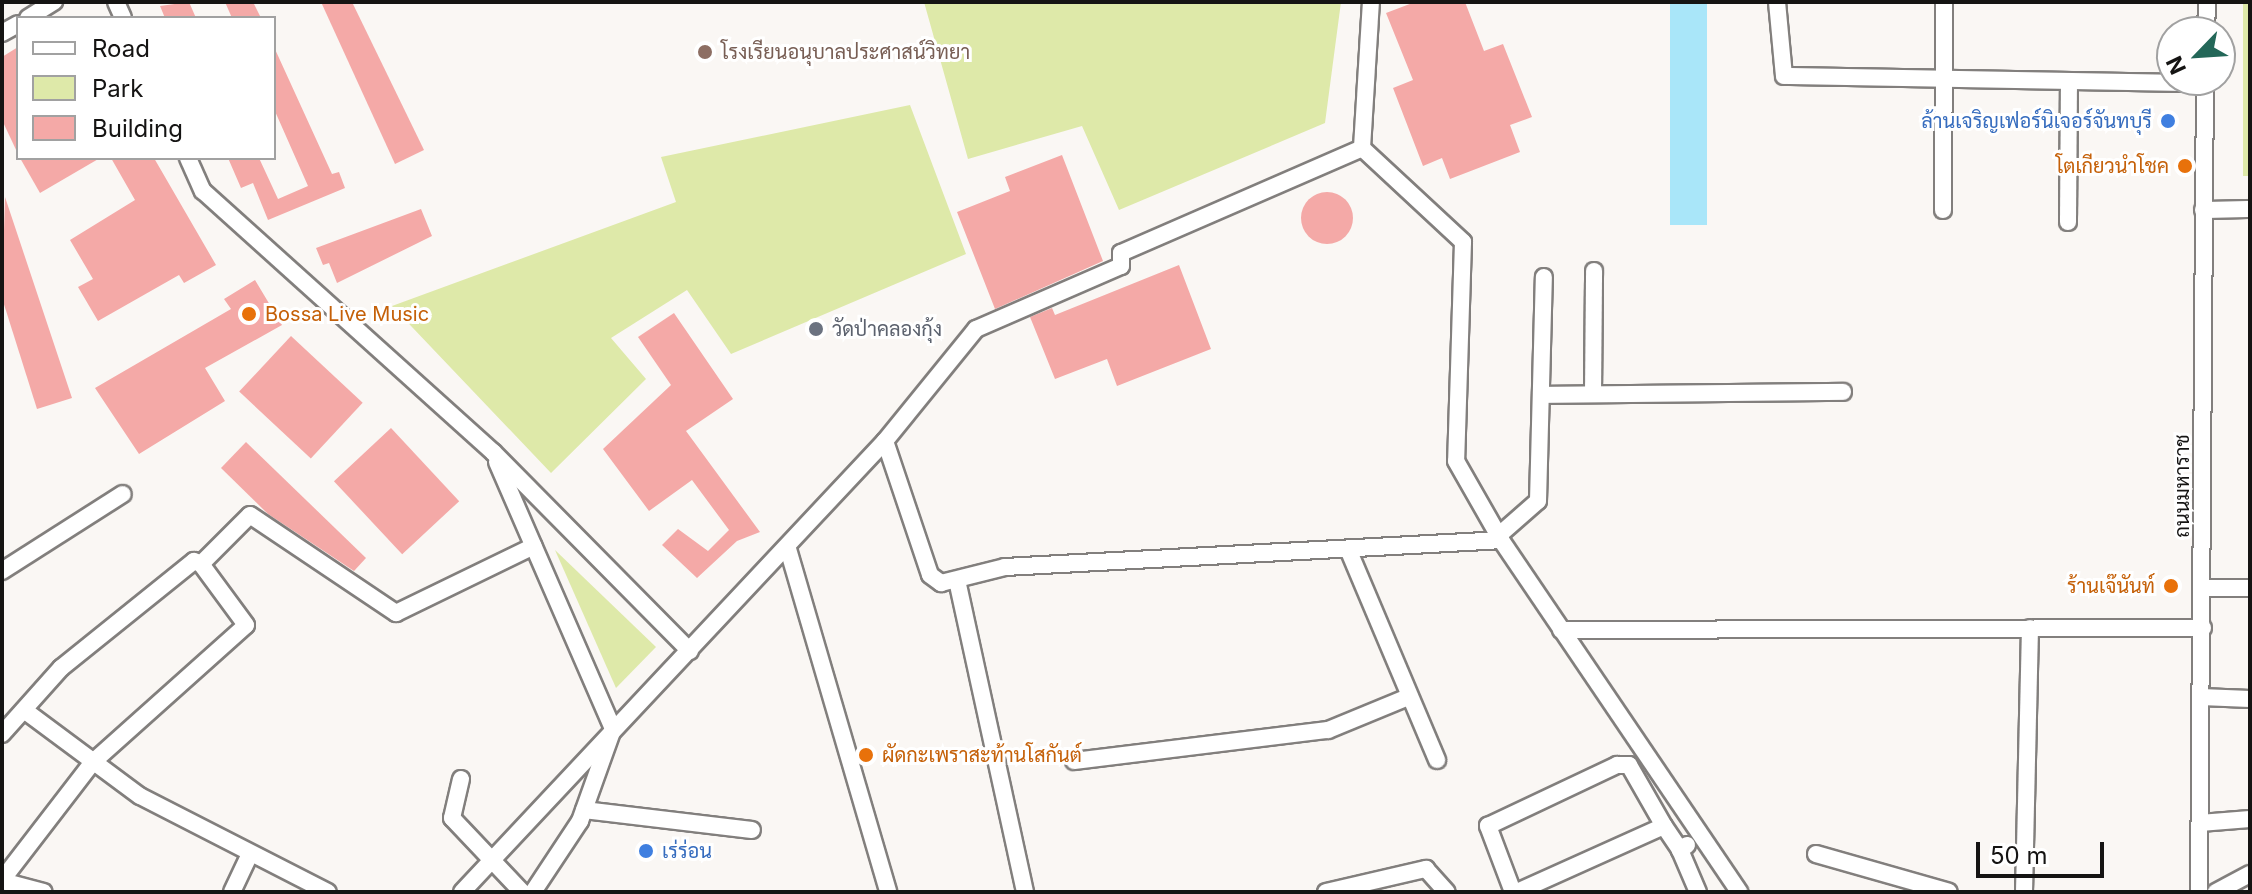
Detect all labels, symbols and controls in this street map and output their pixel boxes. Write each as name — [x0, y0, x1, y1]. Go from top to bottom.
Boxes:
legend — [16, 16, 276, 160]
north arrow — [2156, 16, 2236, 96]
text: Road — [92, 34, 150, 63]
place label: โรงเรียนอนุบาลประศาสน์วิทยา — [721, 40, 970, 64]
marker: โรงเรียนอนุบาลประศาสน์วิทยา — [696, 43, 714, 61]
text: N — [2161, 52, 2191, 78]
text: Park — [92, 74, 143, 103]
place label: ล้านเจริญเฟอร์นิเจอร์จันทบุรี — [1921, 109, 2152, 133]
marker: ล้านเจริญเฟอร์นิเจอร์จันทบุรี — [2159, 112, 2177, 130]
text: Building — [92, 114, 183, 143]
place label: โตเกียวนำโชค — [2056, 154, 2169, 178]
marker: โตเกียวนำโชค — [2176, 157, 2194, 175]
place label: Bossa Live Music — [265, 302, 429, 326]
marker: Bossa Live Music — [240, 305, 258, 323]
place label: วัดป่าคลองกุ้ง — [832, 317, 942, 341]
marker: วัดป่าคลองกุ้ง — [807, 320, 825, 338]
street label: ถนนมหาราช — [2170, 434, 2194, 538]
place label: ร้านเจ๊นันท์ — [2067, 574, 2155, 598]
marker: ร้านเจ๊นันท์ — [2162, 577, 2180, 595]
place label: ผัดกะเพราสะท้านโสกันต์ — [882, 743, 1082, 767]
marker: ผัดกะเพราสะท้านโสกันต์ — [857, 746, 875, 764]
scale bar — [1980, 826, 2108, 876]
place label: เร่ร่อน — [662, 839, 712, 863]
text: 50 m — [1990, 841, 2048, 870]
marker: เร่ร่อน — [637, 842, 655, 860]

